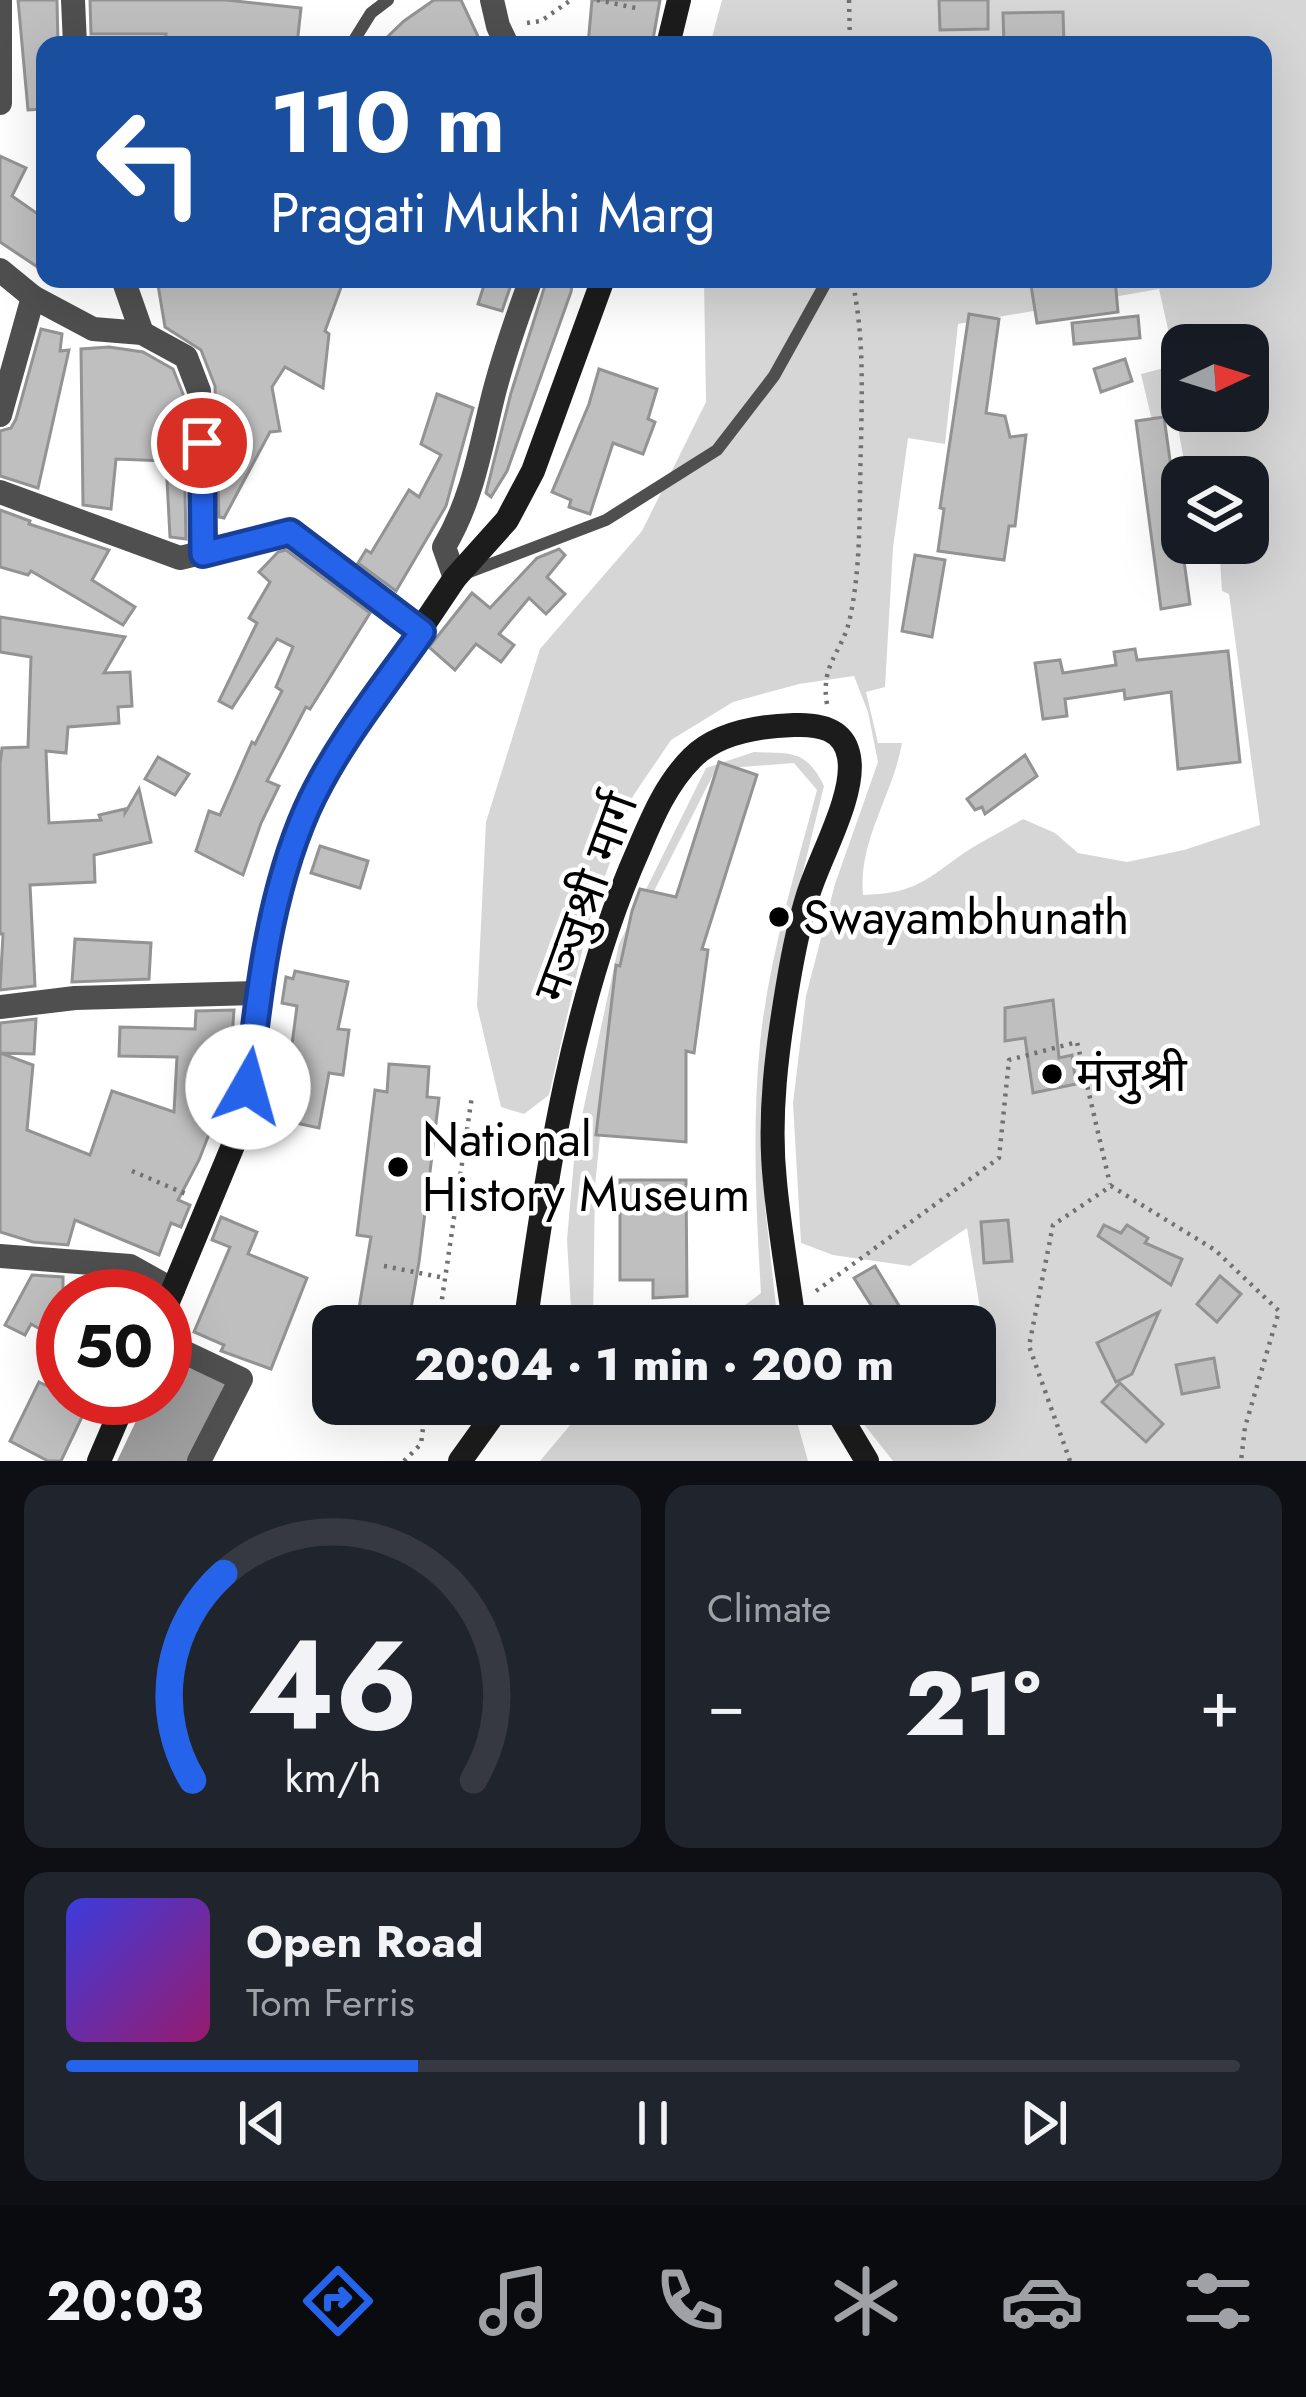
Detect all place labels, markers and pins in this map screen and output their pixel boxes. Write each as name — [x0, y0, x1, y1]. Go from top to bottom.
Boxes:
pin — [151, 392, 253, 494]
place label: Swayambhunath — [803, 883, 1129, 952]
marker: Swayambhunath — [766, 904, 792, 930]
place label: मंजुश्री — [1076, 1040, 1188, 1109]
marker: मंजुश्री — [1039, 1061, 1065, 1087]
place label: National History Museum — [422, 1105, 750, 1229]
marker: National History Museum — [385, 1154, 411, 1180]

